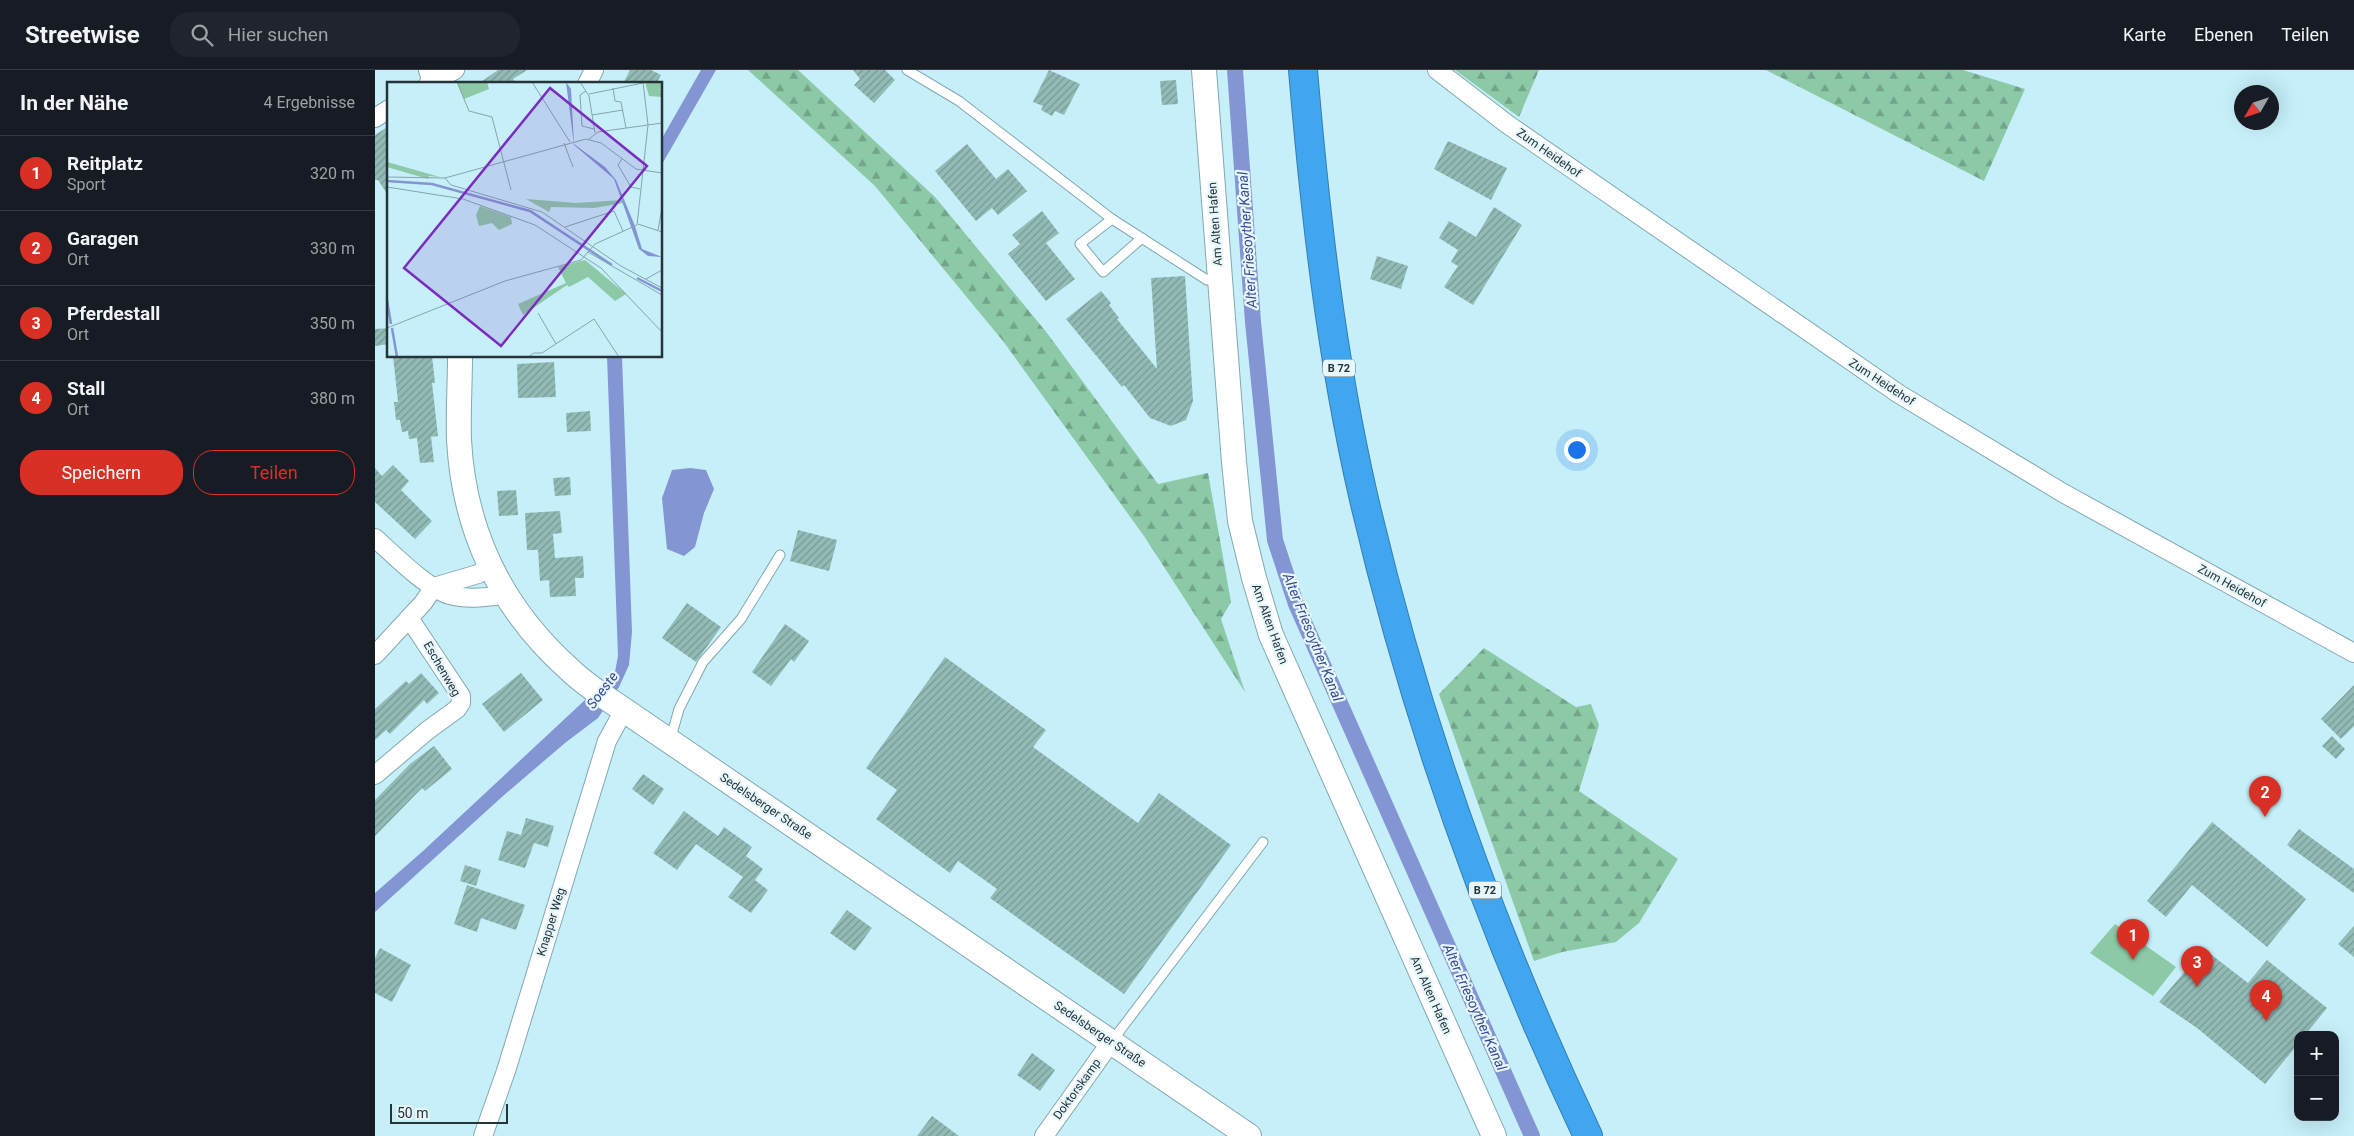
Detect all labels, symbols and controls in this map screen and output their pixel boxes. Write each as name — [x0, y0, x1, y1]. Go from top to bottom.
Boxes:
search box — [170, 12, 520, 57]
text: Streetwise — [25, 21, 140, 49]
icon: search — [188, 21, 216, 49]
text: Hier suchen — [228, 23, 328, 46]
text: Karte — [2123, 24, 2166, 45]
text: Ebenen — [2194, 24, 2253, 45]
text: Teilen — [2281, 24, 2329, 45]
inset map — [387, 82, 663, 358]
north arrow — [2234, 85, 2279, 130]
text: In der Nähe — [20, 91, 128, 115]
text: 4 Ergebnisse — [263, 93, 355, 112]
street label: Zum Heidehof — [1514, 126, 1585, 181]
text: Reitplatz — [67, 152, 143, 175]
text: 1 — [31, 164, 41, 183]
text: 320 m — [310, 164, 355, 183]
water label: Alter Friesoyther Kanal — [1234, 171, 1260, 310]
text: Sport — [67, 175, 106, 194]
street label: Am Alten Hafen — [1205, 182, 1225, 266]
text: Garagen — [67, 227, 139, 250]
text: 2 — [31, 239, 41, 258]
text: 330 m — [310, 239, 355, 258]
text: Ort — [67, 250, 89, 269]
text: Pferdestall — [67, 302, 160, 325]
text: 3 — [31, 314, 41, 333]
text: 350 m — [310, 314, 355, 333]
text: Ort — [67, 325, 89, 344]
street label: Zum Heidehof — [1846, 355, 1918, 409]
road number: B 72 — [1323, 360, 1355, 376]
text: Stall — [67, 377, 105, 400]
text: 4 — [31, 389, 41, 408]
text: 380 m — [310, 389, 355, 408]
text: Ort — [67, 400, 89, 419]
your location — [1564, 437, 1590, 463]
button: Speichern — [20, 450, 183, 495]
button: Teilen — [193, 450, 355, 495]
street label: Zum Heidehof — [2195, 562, 2269, 611]
water label: Alter Friesoyther Kanal — [1280, 570, 1346, 704]
street label: Am Alten Hafen — [1249, 582, 1291, 666]
street label: Eschenweg — [421, 639, 463, 699]
water label: Soeste — [583, 669, 621, 711]
street label: Sedelsberger Straße — [717, 770, 815, 842]
pin: 2 — [2249, 776, 2281, 817]
road number: B 72 — [1469, 882, 1501, 898]
street label: Knapper Weg — [534, 886, 568, 958]
pin: 1 — [2117, 919, 2149, 960]
water label: Alter Friesoyther Kanal — [1440, 940, 1510, 1073]
pin: 3 — [2181, 946, 2213, 987]
street label: Am Alten Hafen — [1408, 954, 1454, 1036]
pin: 4 — [2250, 980, 2282, 1021]
street label: Sedelsberger Straße — [1051, 998, 1149, 1070]
map controls — [2294, 1031, 2339, 1121]
button: + — [2294, 1031, 2339, 1076]
street label: Doktorskamp — [1050, 1056, 1104, 1122]
button: − — [2294, 1076, 2339, 1121]
scale bar — [390, 1101, 507, 1124]
text: 50 m — [397, 1105, 429, 1121]

